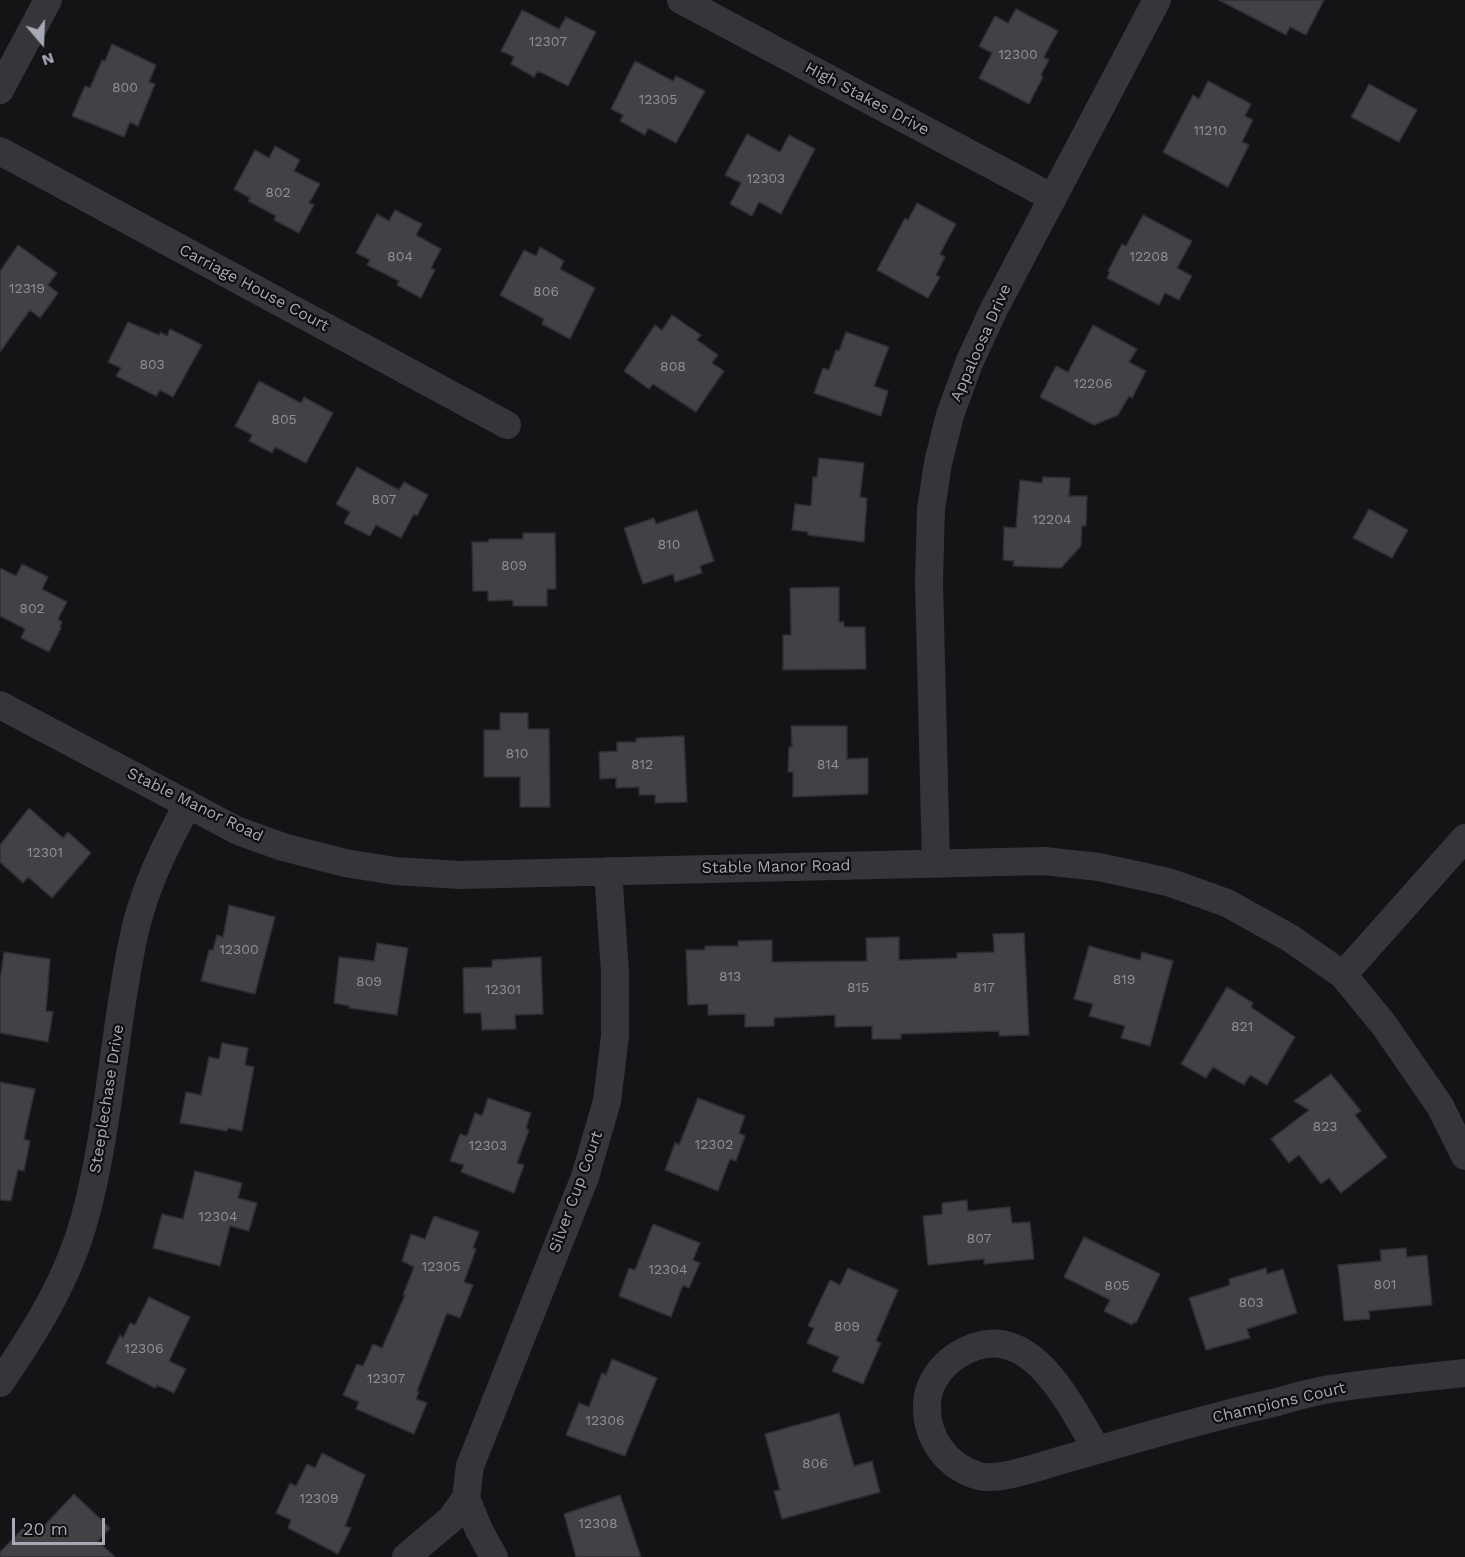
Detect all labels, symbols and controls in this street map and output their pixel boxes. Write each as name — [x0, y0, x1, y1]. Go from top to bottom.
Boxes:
north arrow — [12, 12, 72, 72]
house number: 12307 — [529, 34, 567, 50]
house number: 12300 — [998, 47, 1038, 63]
text: N — [39, 49, 57, 70]
street label: High Stakes Drive — [802, 58, 932, 140]
house number: 800 — [112, 80, 138, 96]
house number: 12305 — [639, 92, 677, 108]
house number: 11210 — [1193, 123, 1227, 139]
house number: 12303 — [747, 171, 785, 187]
house number: 802 — [265, 185, 291, 201]
street label: Carriage House Court — [176, 240, 332, 336]
house number: 804 — [387, 249, 413, 265]
house number: 12208 — [1129, 249, 1169, 265]
house number: 12319 — [9, 281, 45, 297]
street label: Appaloosa Drive — [947, 281, 1015, 405]
house number: 806 — [533, 284, 559, 300]
house number: 803 — [139, 357, 165, 373]
house number: 808 — [660, 359, 686, 375]
house number: 12206 — [1073, 376, 1113, 392]
house number: 805 — [271, 412, 297, 428]
house number: 807 — [372, 492, 396, 508]
house number: 12204 — [1032, 512, 1072, 528]
house number: 810 — [658, 537, 680, 553]
house number: 809 — [501, 558, 527, 574]
house number: 802 — [19, 601, 45, 617]
house number: 810 — [506, 746, 528, 762]
house number: 812 — [631, 757, 653, 773]
house number: 814 — [817, 757, 839, 773]
street label: Stable Manor Road — [124, 764, 266, 846]
house number: 12301 — [27, 845, 63, 861]
street label: Stable Manor Road — [701, 856, 851, 878]
house number: 12300 — [219, 942, 259, 958]
house number: 813 — [719, 969, 741, 985]
house number: 819 — [1113, 972, 1135, 988]
house number: 809 — [356, 974, 382, 990]
house number: 815 — [847, 980, 869, 996]
house number: 817 — [973, 980, 995, 996]
house number: 12301 — [485, 982, 521, 998]
house number: 821 — [1231, 1019, 1253, 1035]
street label: Steeplechase Drive — [86, 1023, 128, 1175]
house number: 823 — [1313, 1119, 1337, 1135]
street label: Silver Cup Court — [545, 1129, 607, 1255]
house number: 12302 — [695, 1137, 733, 1153]
house number: 12303 — [469, 1138, 507, 1154]
house number: 12304 — [198, 1209, 238, 1225]
house number: 807 — [967, 1231, 991, 1247]
house number: 12305 — [422, 1259, 460, 1275]
house number: 12304 — [648, 1262, 688, 1278]
house number: 801 — [1374, 1277, 1396, 1293]
house number: 805 — [1104, 1278, 1130, 1294]
house number: 803 — [1238, 1295, 1264, 1311]
house number: 809 — [834, 1319, 860, 1335]
house number: 12306 — [124, 1341, 164, 1357]
house number: 12307 — [367, 1371, 405, 1387]
street label: Champions Court — [1211, 1378, 1347, 1428]
house number: 12306 — [585, 1413, 625, 1429]
house number: 806 — [802, 1456, 828, 1472]
house number: 12309 — [299, 1491, 339, 1507]
scale bar — [15, 1506, 108, 1544]
house number: 12308 — [578, 1516, 618, 1532]
text: 20 m — [23, 1518, 68, 1539]

